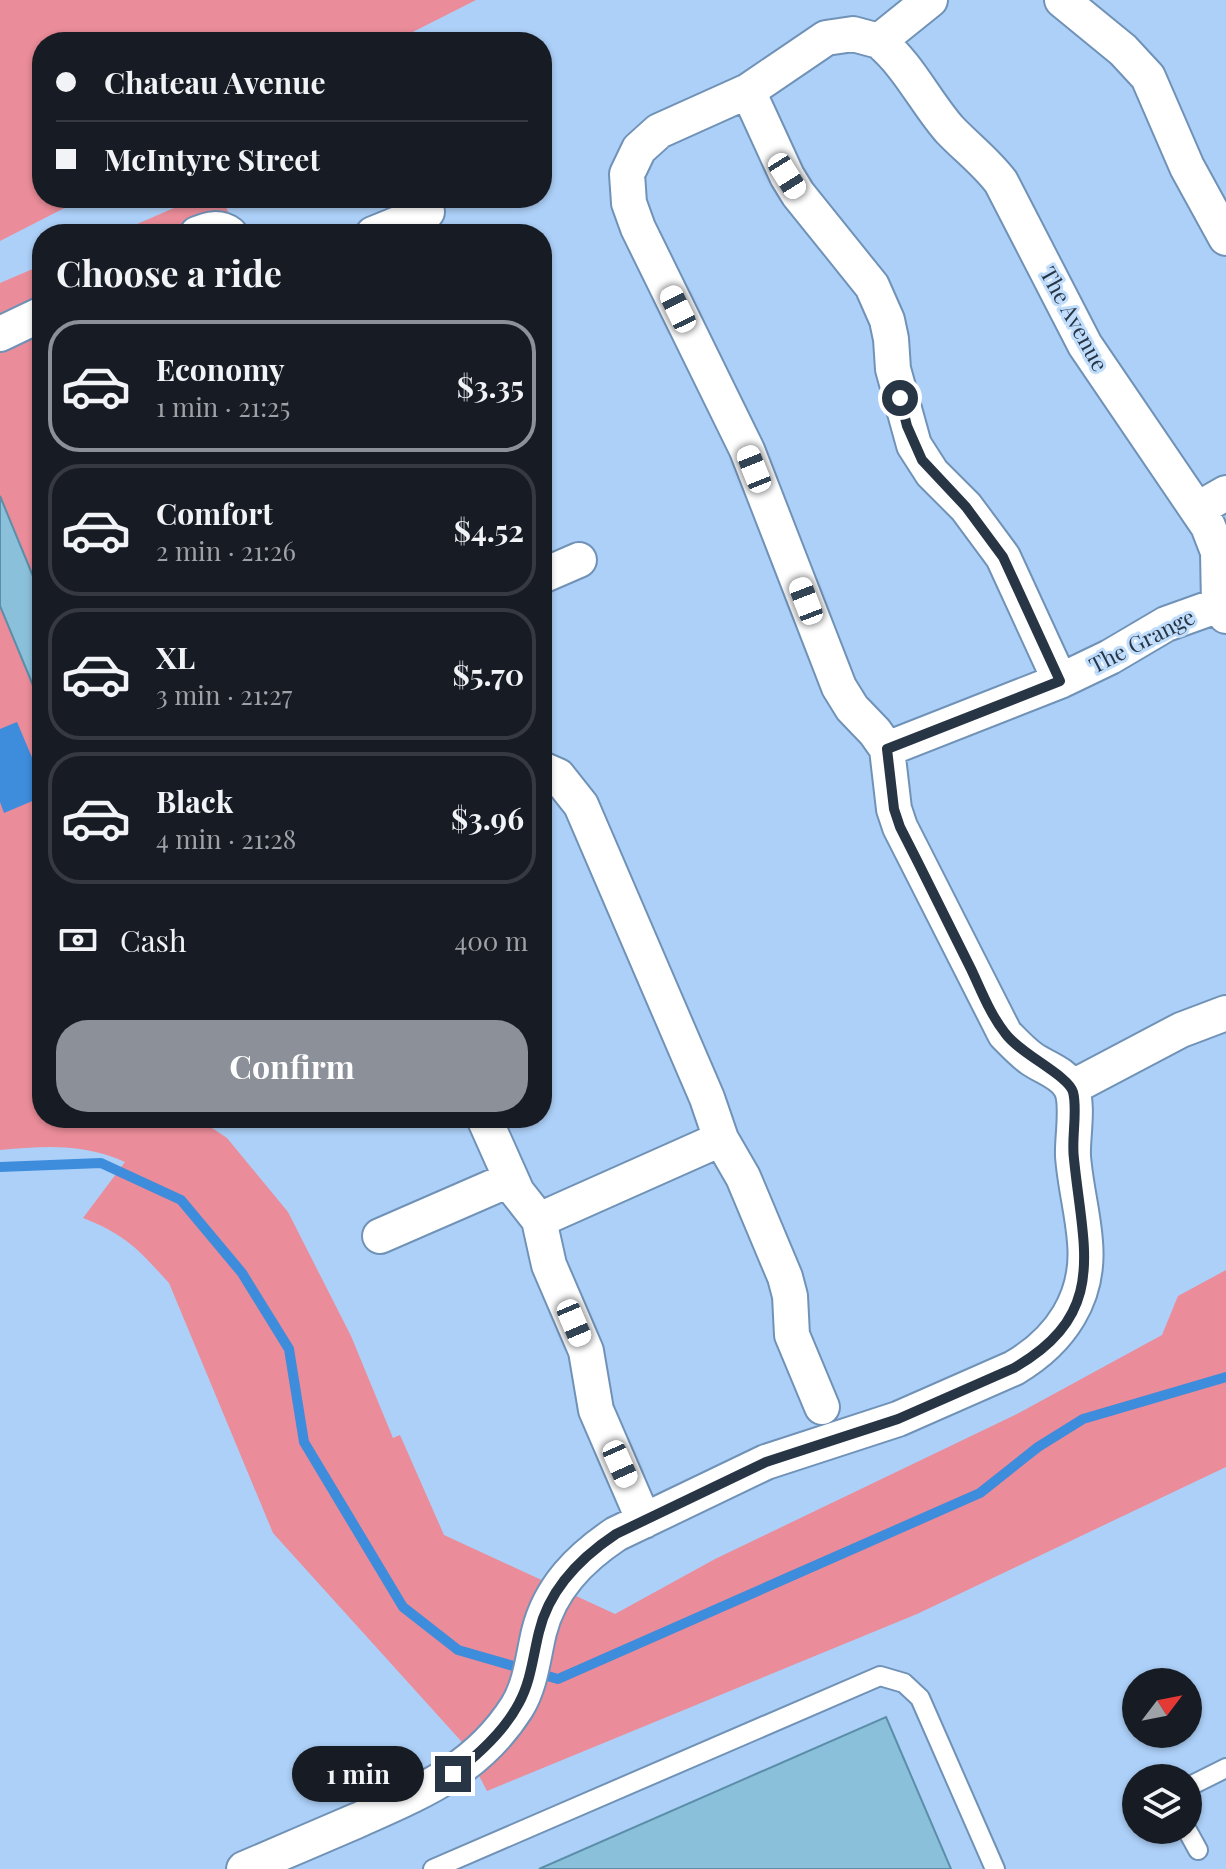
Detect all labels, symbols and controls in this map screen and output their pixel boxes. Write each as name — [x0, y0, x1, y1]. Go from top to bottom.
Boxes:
text: Chateau Avenue — [104, 62, 326, 102]
text: McIntyre Street — [104, 139, 320, 179]
car — [764, 149, 810, 203]
text: Choose a ride — [56, 248, 282, 296]
street label: The Avenue — [1034, 261, 1116, 376]
car — [657, 282, 699, 336]
text: Economy — [156, 349, 285, 389]
icon: car — [60, 350, 132, 422]
text: $3.35 — [457, 366, 524, 406]
route start — [882, 380, 918, 416]
text: 1 min · 21:25 — [156, 389, 290, 424]
car — [734, 442, 774, 496]
text: Comfort — [156, 493, 273, 533]
icon: car — [60, 494, 132, 566]
text: $4.52 — [454, 510, 524, 550]
text: 2 min · 21:26 — [156, 533, 296, 568]
car — [786, 574, 826, 628]
street label: The Grange — [1084, 601, 1199, 680]
text: XL — [156, 637, 195, 677]
icon: car — [60, 638, 132, 710]
text: $5.70 — [453, 654, 524, 694]
text: 3 min · 21:27 — [156, 677, 292, 712]
text: Black — [156, 781, 233, 821]
icon: car — [60, 782, 132, 854]
text: $3.96 — [451, 798, 524, 838]
text: 4 min · 21:28 — [156, 821, 296, 856]
icon: cash — [56, 918, 100, 962]
text: Cash — [120, 920, 187, 960]
text: 400 m — [454, 923, 528, 958]
button: Confirm — [56, 1020, 528, 1112]
car — [554, 1296, 594, 1350]
car — [599, 1437, 641, 1491]
north arrow — [1122, 1668, 1202, 1748]
map controls — [1122, 1668, 1202, 1844]
callout: 1 min — [293, 1746, 425, 1802]
text: 1 min — [326, 1756, 390, 1791]
route end — [435, 1756, 471, 1792]
button: layers — [1122, 1764, 1202, 1844]

